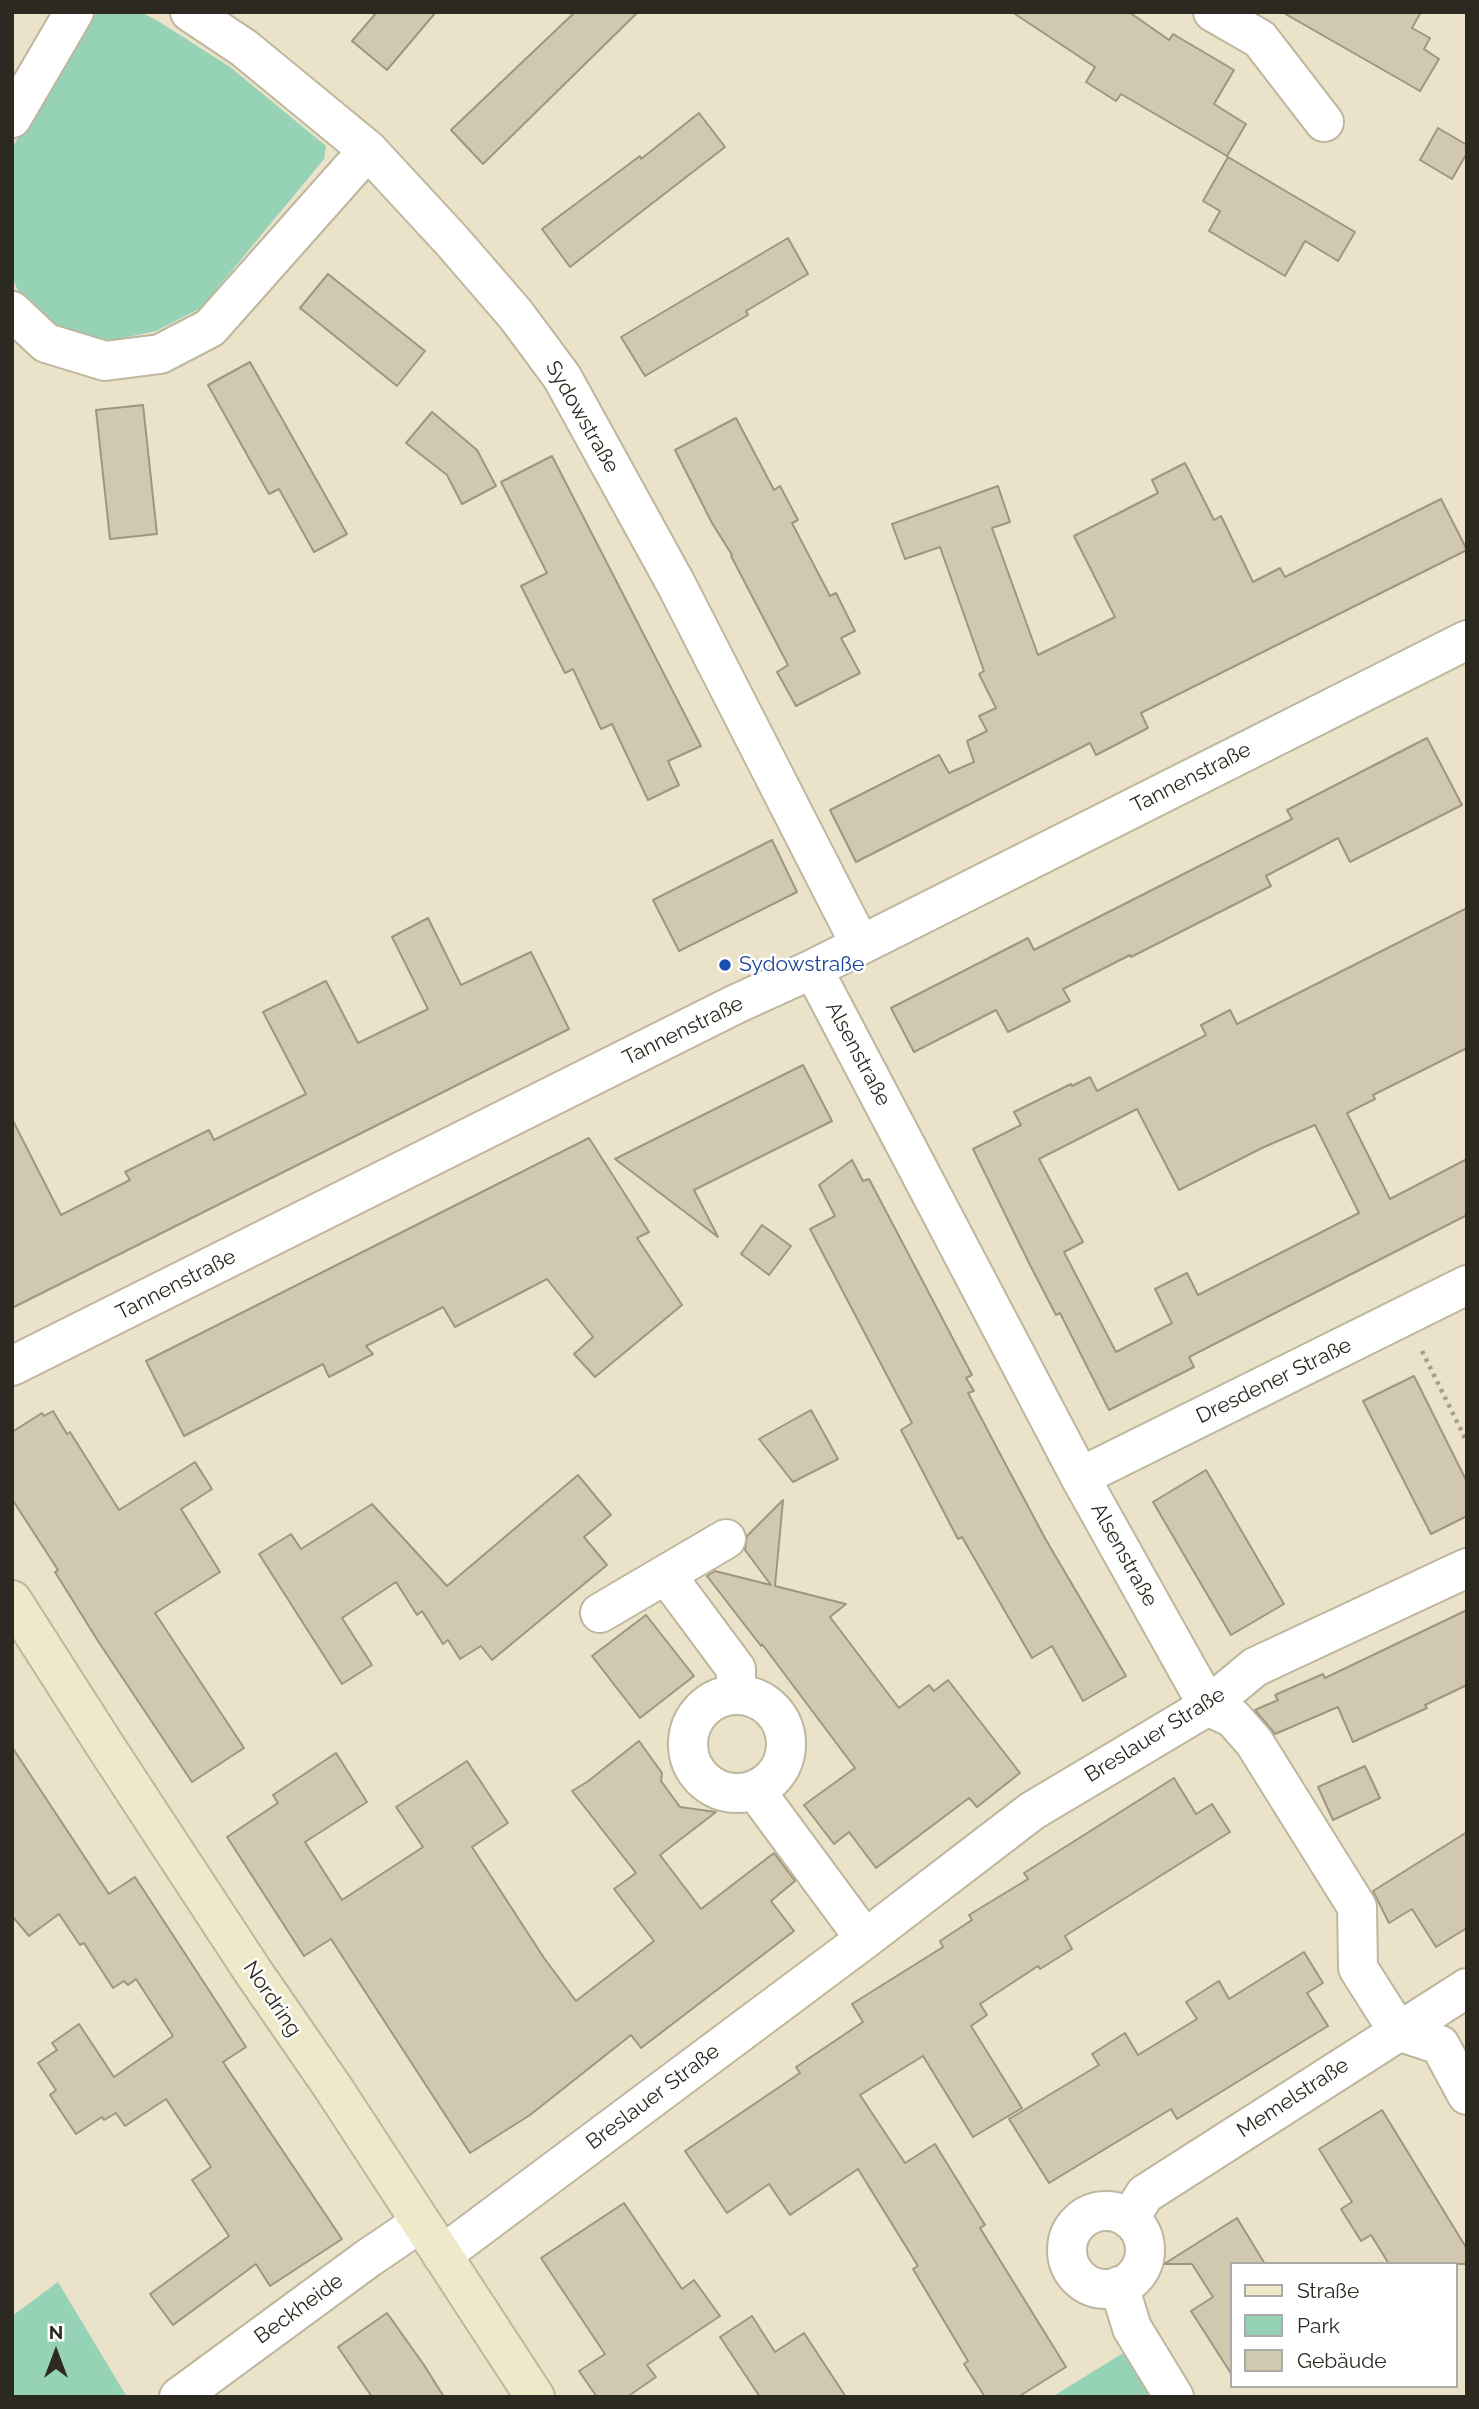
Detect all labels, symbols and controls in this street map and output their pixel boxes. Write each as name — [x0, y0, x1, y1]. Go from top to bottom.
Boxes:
street label: Sydowstraße — [540, 356, 624, 478]
street label: Tannenstraße — [1127, 737, 1255, 819]
place label: Sydowstraße — [739, 952, 864, 978]
marker: Sydowstraße — [717, 957, 733, 973]
street label: Tannenstraße — [619, 991, 747, 1071]
street label: Alsenstraße — [820, 998, 896, 1110]
street label: Tannenstraße — [112, 1244, 240, 1326]
street label: Dresdener Straße — [1192, 1333, 1356, 1429]
street label: Alsenstraße — [1085, 1499, 1163, 1611]
street label: Breslauer Straße — [1080, 1682, 1230, 1788]
street label: Nordring — [238, 1956, 306, 2042]
street label: Breslauer Straße — [581, 2039, 725, 2155]
street label: Memelstraße — [1233, 2053, 1353, 2143]
legend — [1230, 2262, 1458, 2388]
street label: Beckheide — [250, 2268, 348, 2350]
text: Straße — [1297, 2278, 1359, 2303]
text: Park — [1297, 2313, 1340, 2338]
north arrow — [21, 2318, 91, 2388]
text: N — [49, 2321, 63, 2343]
text: Gebäude — [1297, 2348, 1387, 2373]

